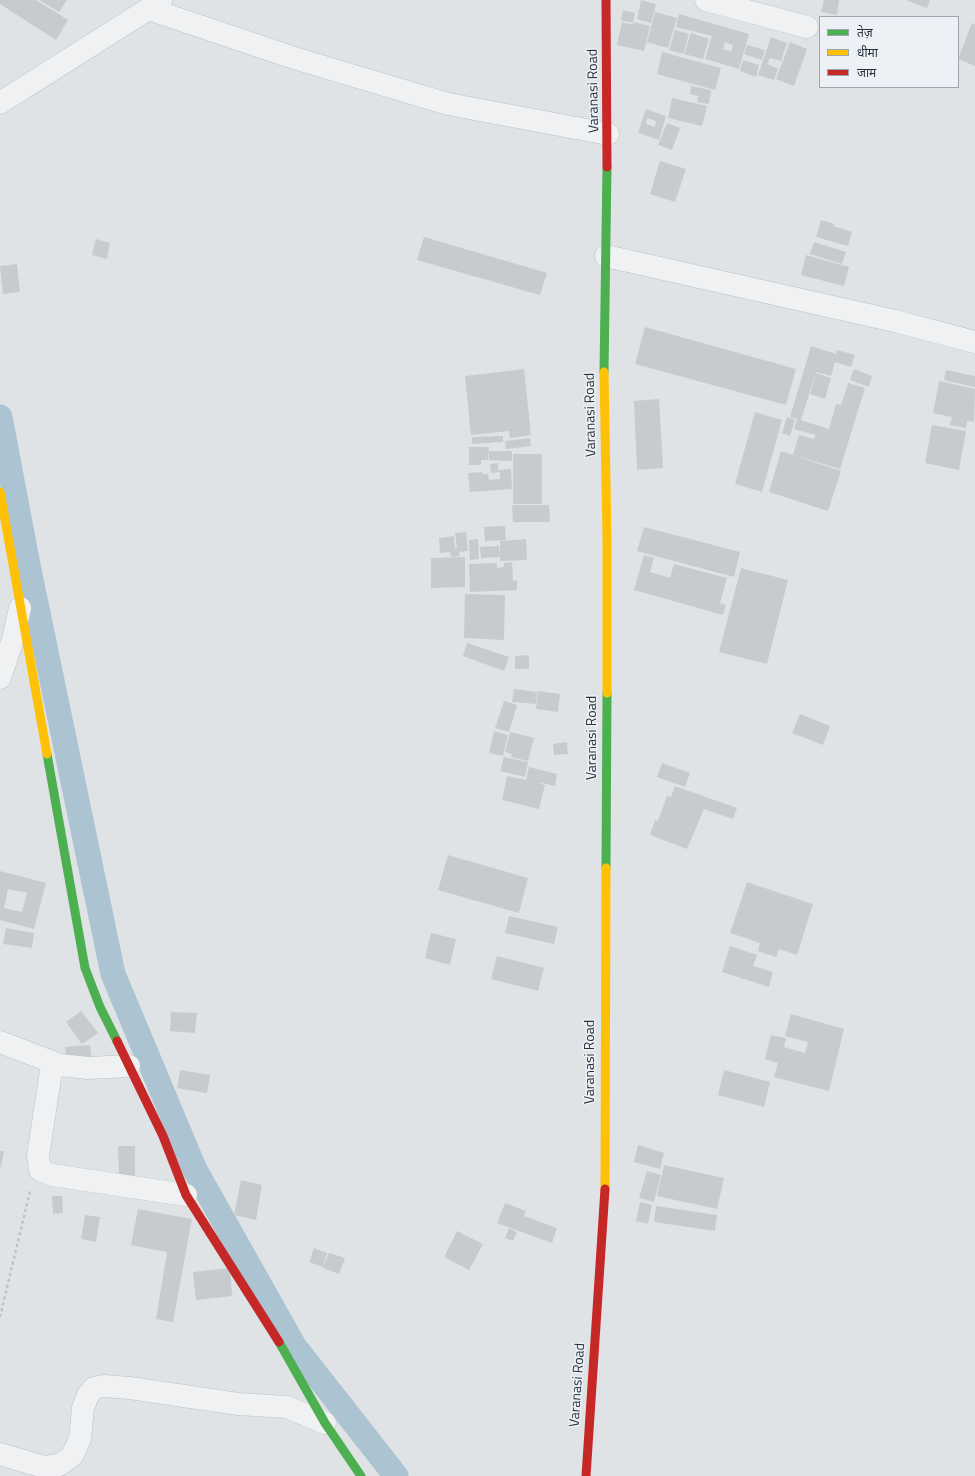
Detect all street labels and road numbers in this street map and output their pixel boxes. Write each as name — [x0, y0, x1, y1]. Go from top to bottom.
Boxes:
street label: Varanasi Road — [585, 49, 603, 133]
street label: Varanasi Road — [582, 373, 600, 457]
street label: Varanasi Road — [585, 696, 601, 780]
street label: Varanasi Road — [583, 1020, 599, 1104]
street label: Varanasi Road — [567, 1342, 589, 1428]

